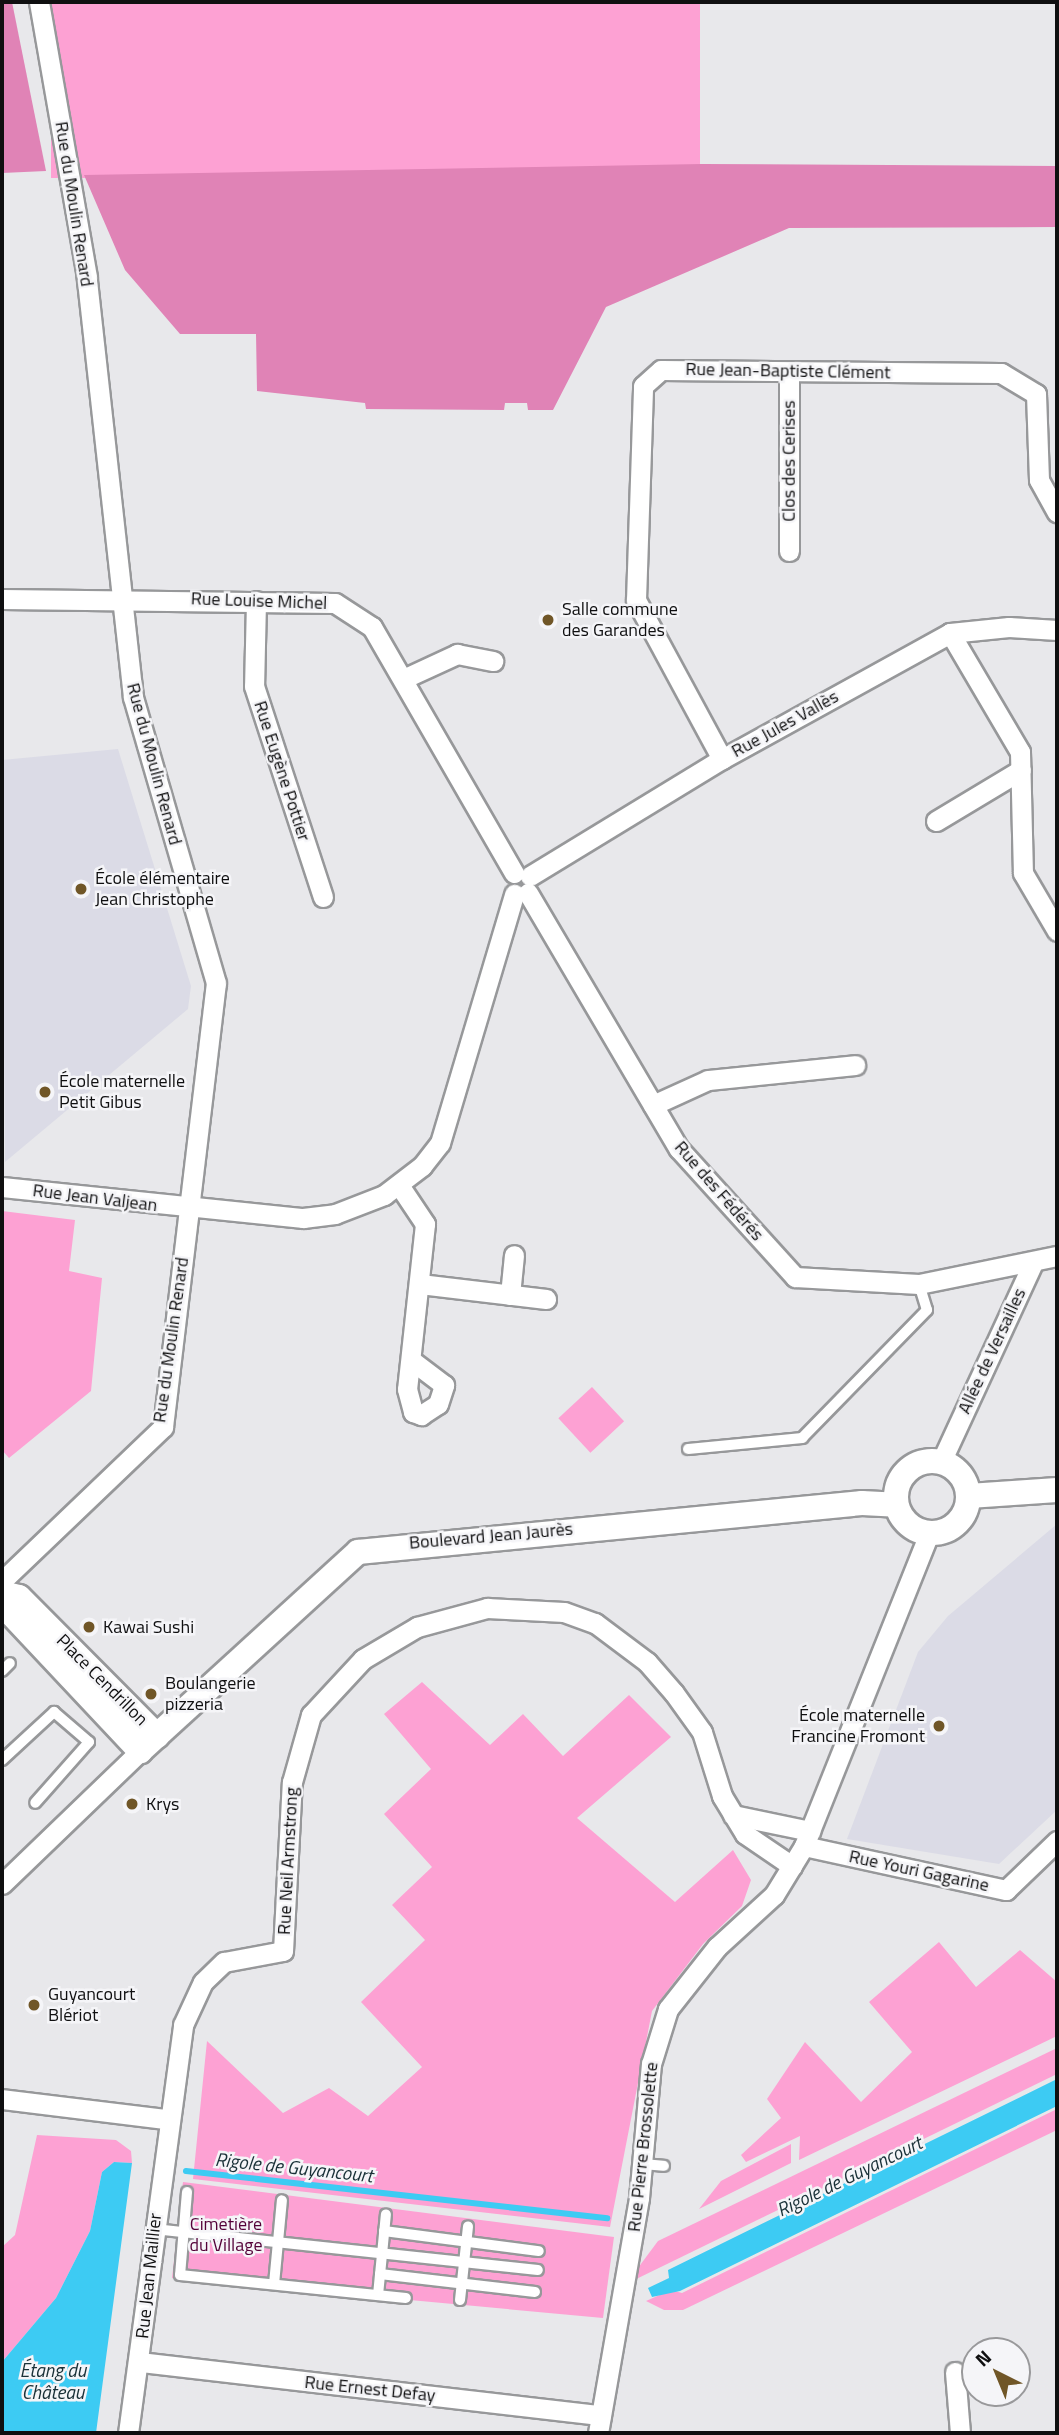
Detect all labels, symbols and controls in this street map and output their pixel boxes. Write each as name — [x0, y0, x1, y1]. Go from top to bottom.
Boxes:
street label: Rue du Moulin Renard — [50, 120, 98, 288]
street label: Rue Jean-Baptiste Clément — [685, 358, 891, 384]
street label: Clos des Cerises — [778, 400, 800, 522]
street label: Rue Louise Michel — [190, 588, 328, 614]
place label: Salle commune des Garandes — [562, 599, 678, 642]
marker: Salle commune des Garandes — [540, 612, 556, 628]
street label: Rue du Moulin Renard — [122, 681, 186, 847]
street label: Rue Jules Vallès — [728, 686, 842, 762]
street label: Rue Eugène Pottier — [249, 698, 315, 844]
place label: École élémentaire Jean Christophe — [95, 868, 230, 910]
marker: École élémentaire Jean Christophe — [73, 881, 89, 897]
place label: École maternelle Petit Gibus — [59, 1071, 185, 1114]
marker: École maternelle Petit Gibus — [37, 1084, 53, 1100]
street label: Rue des Fédérés — [670, 1137, 768, 1245]
street label: Rue Jean Valjean — [31, 1180, 159, 1216]
street label: Rue du Moulin Renard — [149, 1256, 193, 1424]
street label: Allée de Versailles — [953, 1285, 1031, 1417]
street label: Boulevard Jean Jaurès — [408, 1518, 574, 1554]
place label: Kawai Sushi — [103, 1616, 194, 1638]
marker: Kawai Sushi — [81, 1619, 97, 1635]
street label: Place Cendrillon — [52, 1630, 152, 1730]
place label: Boulangerie pizzeria — [165, 1673, 256, 1716]
marker: Boulangerie pizzeria — [143, 1686, 159, 1702]
place label: École maternelle Francine Fromont — [791, 1705, 925, 1748]
marker: École maternelle Francine Fromont — [931, 1718, 947, 1734]
street label: Rue Neil Armstrong — [273, 1787, 303, 1935]
place label: Krys — [146, 1793, 179, 1815]
marker: Krys — [124, 1796, 140, 1812]
street label: Rue Youri Gagarine — [847, 1846, 991, 1896]
place label: Guyancourt Blériot — [48, 1984, 135, 2026]
marker: Guyancourt Blériot — [26, 1997, 42, 2013]
street label: Rue Pierre Brossolette — [623, 2061, 663, 2233]
water label: Rigole de Guyancourt — [773, 2131, 925, 2221]
water label: Rigole de Guyancourt — [214, 2147, 374, 2187]
street label: Rue Jean Maillier — [132, 2212, 166, 2340]
park label: Cimetière du Village — [189, 2214, 263, 2256]
north arrow — [961, 2337, 1031, 2407]
text: N — [968, 2343, 997, 2373]
water label: Étang du Château — [20, 2359, 86, 2403]
street label: Rue Ernest Defay — [303, 2371, 437, 2407]

